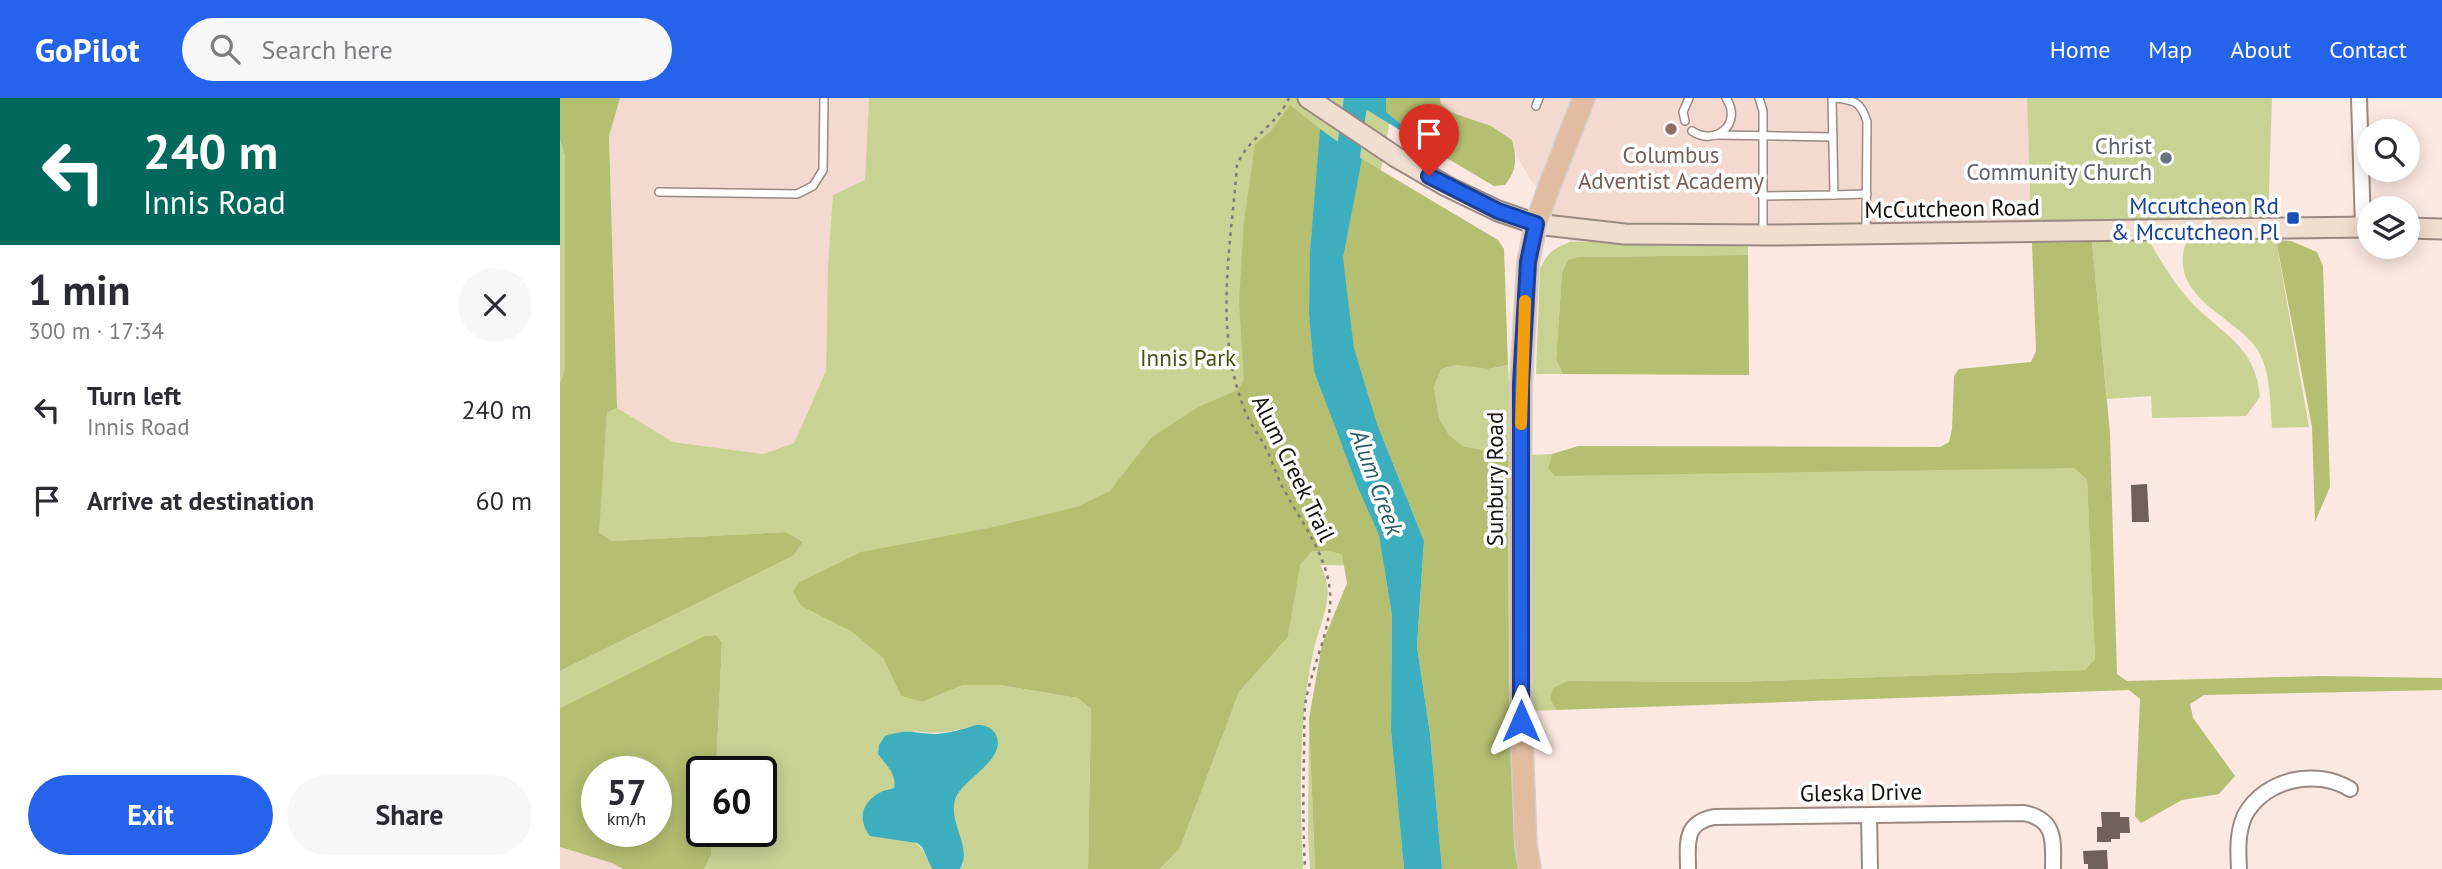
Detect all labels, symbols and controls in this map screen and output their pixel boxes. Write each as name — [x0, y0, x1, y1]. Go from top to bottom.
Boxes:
search box — [182, 18, 672, 81]
text: GoPilot — [35, 28, 140, 71]
icon: search — [206, 30, 244, 68]
text: Search here — [262, 33, 393, 66]
text: Home — [2050, 34, 2110, 65]
text: Map — [2148, 34, 2192, 65]
text: About — [2230, 34, 2291, 65]
text: Contact — [2329, 34, 2407, 65]
pin — [1399, 104, 1459, 176]
icon: arrive — [1410, 115, 1448, 153]
text: 240 m — [143, 119, 278, 183]
map controls — [2357, 119, 2420, 259]
button: search — [2357, 119, 2420, 182]
marker: Columbus Adventist Academy — [1663, 121, 1679, 137]
icon: left — [28, 126, 119, 217]
place label: Christ Community Church — [1966, 131, 2152, 186]
place label: Columbus Adventist Academy — [1578, 140, 1764, 195]
marker: Christ Community Church — [2158, 150, 2174, 166]
text: Innis Road — [143, 181, 286, 223]
place label: Mccutcheon Rd & Mccutcheon Pl — [2111, 191, 2279, 246]
street label: McCutcheon Road — [1864, 192, 2040, 224]
button: layers — [2357, 196, 2420, 259]
marker: Mccutcheon Rd & Mccutcheon Pl — [2285, 210, 2301, 226]
text: 1 min — [28, 262, 130, 317]
button: close — [458, 268, 532, 342]
text: 300 m · 17:34 — [28, 316, 164, 345]
park label: Innis Park — [1140, 343, 1236, 372]
text: Turn left — [87, 379, 181, 412]
street label: Alum Creek Trail — [1246, 390, 1342, 546]
icon: left — [28, 391, 66, 429]
text: 240 m — [461, 393, 532, 426]
text: Innis Road — [87, 412, 190, 441]
street label: Sunbury Road — [1480, 412, 1509, 546]
water label: Alum Creek — [1343, 424, 1411, 540]
icon: arrive — [28, 482, 66, 520]
text: Arrive at destination — [87, 484, 314, 517]
text: 60 m — [476, 484, 532, 517]
position arrow — [1484, 684, 1558, 758]
speed limit sign: 60 — [686, 756, 777, 847]
text: 57 — [607, 769, 646, 815]
button: Exit — [28, 775, 273, 855]
button: Share — [287, 775, 532, 855]
street label: Gleska Drive — [1800, 776, 1922, 808]
text: km/h — [607, 807, 646, 830]

